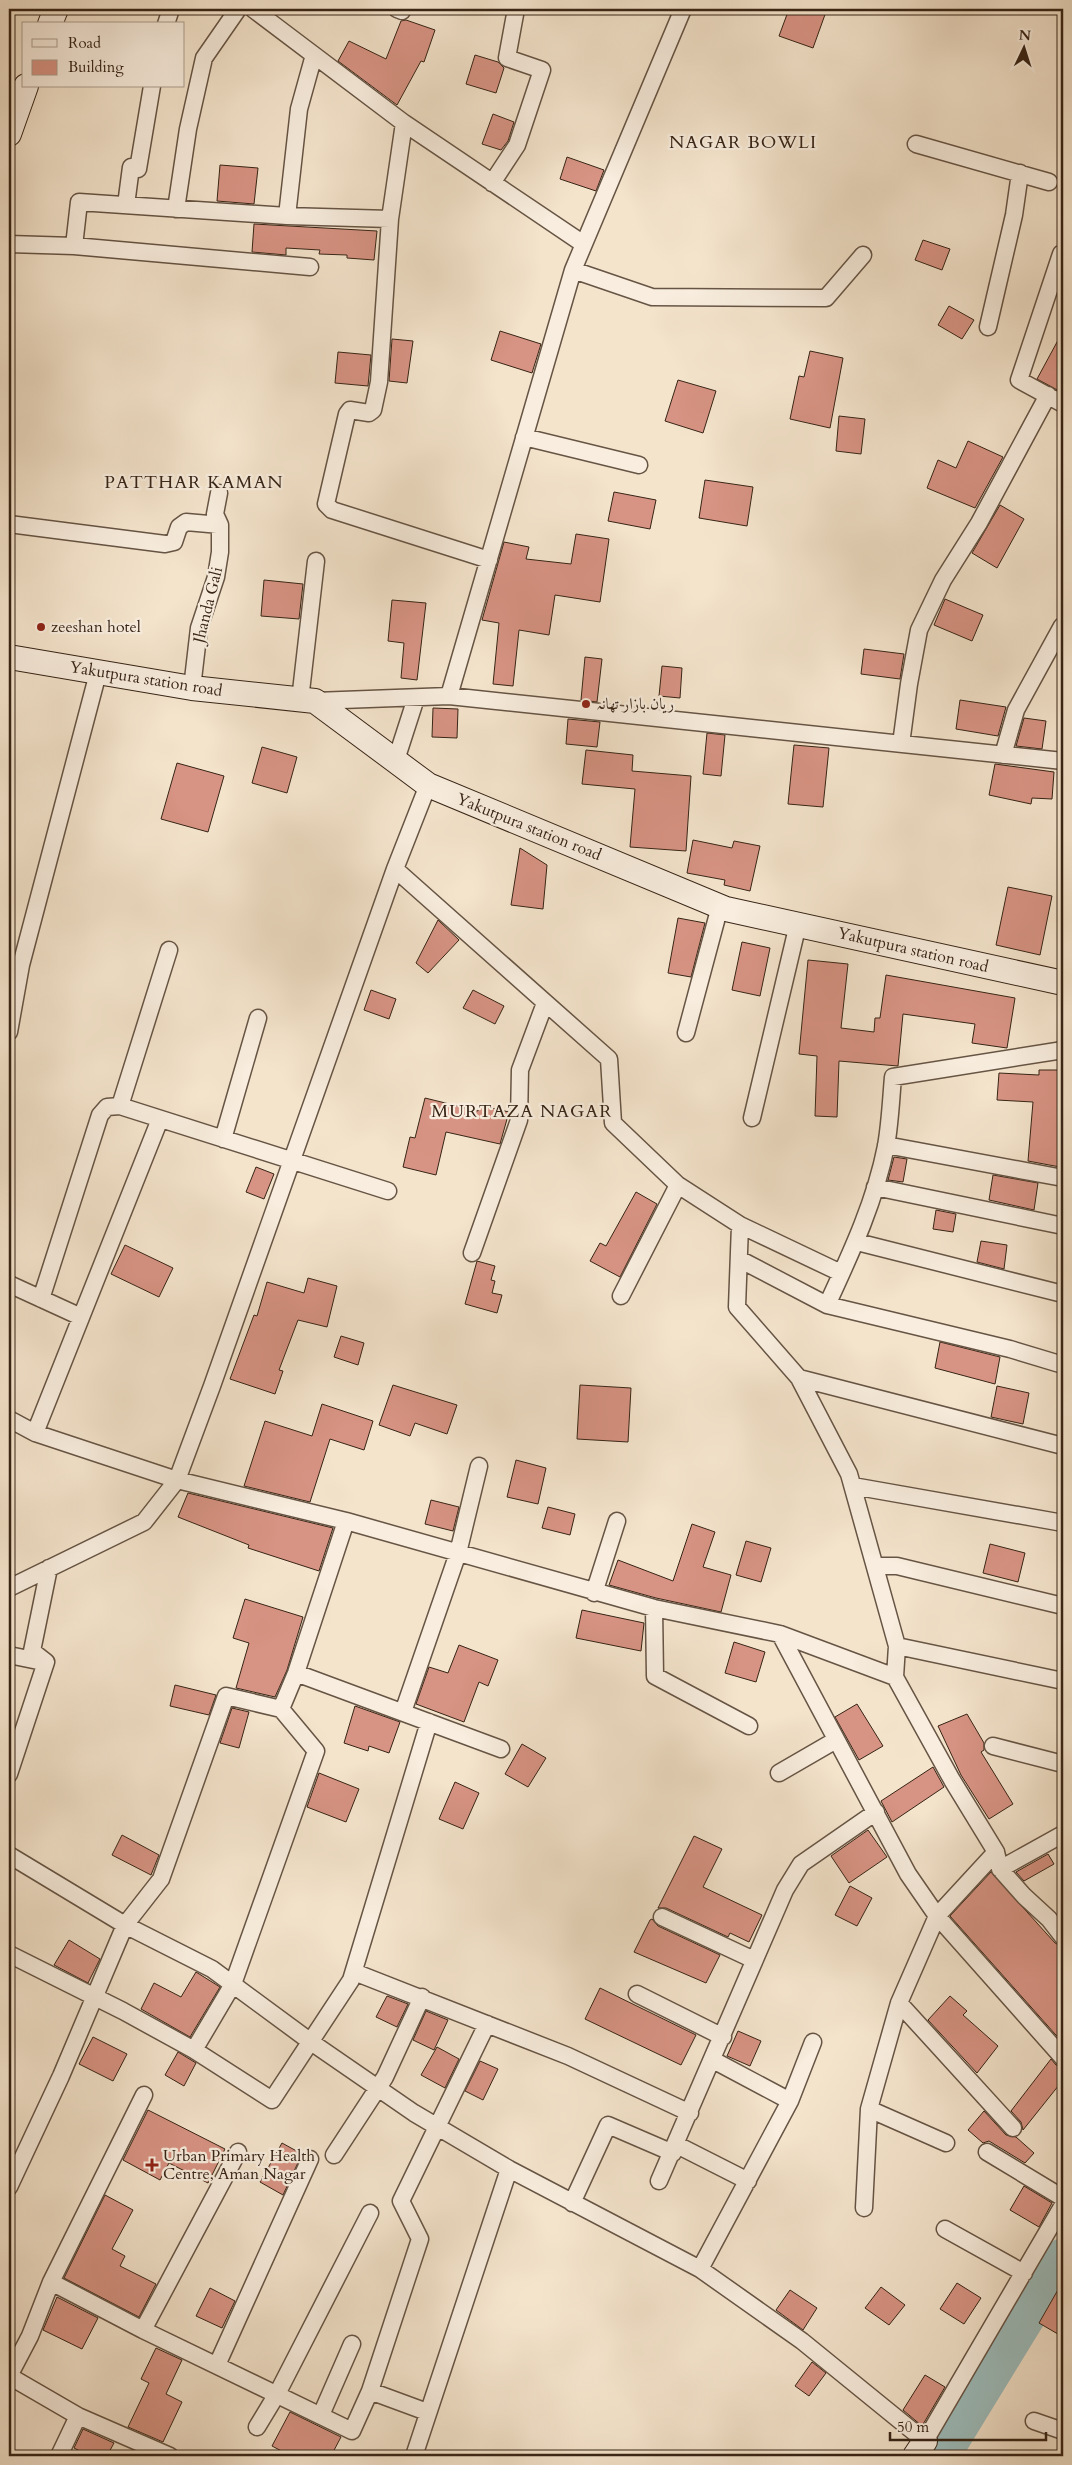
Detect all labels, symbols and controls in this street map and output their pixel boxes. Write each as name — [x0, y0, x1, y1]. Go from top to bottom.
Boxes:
legend — [22, 22, 185, 88]
north arrow — [1000, 22, 1050, 72]
text: N — [1018, 26, 1032, 45]
text: Road — [68, 33, 101, 53]
text: Building — [68, 57, 124, 77]
district label: NAGAR BOWLI — [669, 130, 817, 155]
district label: PATTHAR KAMAN — [104, 470, 284, 495]
street label: Jhanda Gali — [187, 564, 228, 647]
place label: zeeshan hotel — [51, 616, 141, 638]
marker: zeeshan hotel — [35, 621, 47, 633]
street label: Yakutpura station road — [68, 656, 224, 702]
place label: ریان بازار تھانہ — [596, 693, 674, 715]
marker: ریان بازار تھانہ — [580, 698, 592, 710]
street label: Yakutpura station road — [453, 788, 605, 866]
street label: Yakutpura station road — [835, 922, 991, 978]
district label: MURTAZA NAGAR — [431, 1099, 613, 1124]
place label: Urban Primary Health Centre, Aman Nagar — [163, 2145, 315, 2185]
marker: Urban Primary Health Centre, Aman Nagar — [145, 2158, 159, 2172]
scale bar — [890, 2410, 1046, 2442]
text: 50 m — [897, 2417, 929, 2437]

